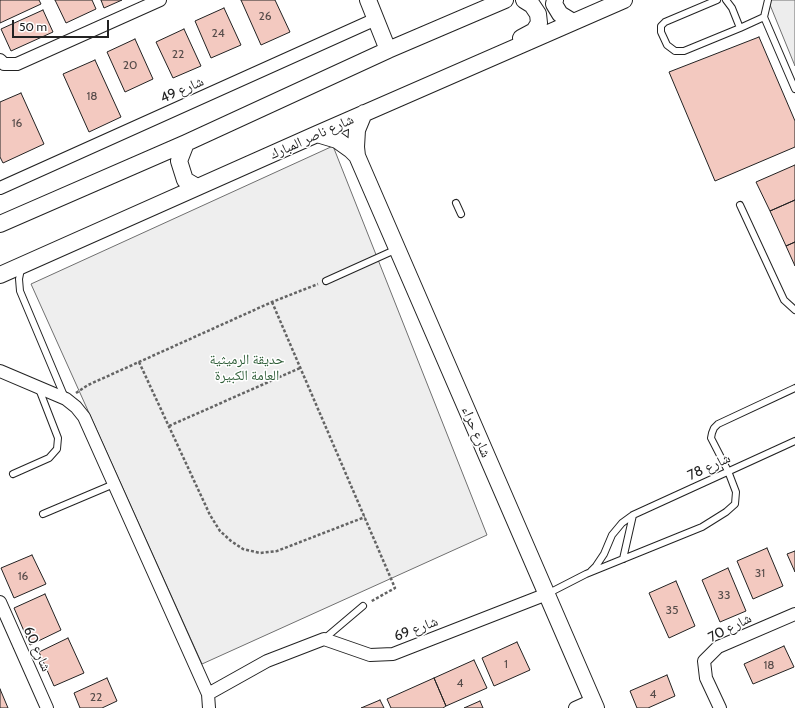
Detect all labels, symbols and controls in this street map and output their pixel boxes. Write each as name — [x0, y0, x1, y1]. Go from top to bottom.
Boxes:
house number: 26 — [258, 9, 272, 23]
scale bar — [14, 12, 111, 38]
text: 50 m — [19, 19, 47, 34]
house number: 24 — [211, 26, 225, 40]
house number: 22 — [172, 47, 184, 61]
house number: 20 — [123, 58, 137, 72]
street label: شارع 49 — [158, 73, 206, 107]
house number: 18 — [86, 89, 98, 103]
street label: شارع ناصر المبارك — [268, 111, 356, 163]
house number: 16 — [12, 116, 22, 130]
park label: حديقة الرميثية العامة الكبيرة — [209, 352, 285, 384]
street label: شارع حراء — [458, 404, 494, 460]
street label: شارع 78 — [685, 450, 733, 484]
house number: 31 — [755, 566, 765, 580]
house number: 16 — [18, 569, 28, 583]
house number: 33 — [718, 588, 730, 602]
house number: 35 — [666, 603, 678, 617]
street label: شارع 70 — [705, 610, 755, 646]
street label: شارع 69 — [392, 613, 440, 645]
street label: شارع 60 — [20, 624, 54, 674]
house number: 1 — [504, 657, 508, 671]
house number: 18 — [763, 658, 775, 672]
house number: 4 — [457, 676, 463, 690]
house number: 4 — [650, 687, 656, 701]
house number: 22 — [90, 690, 102, 704]

